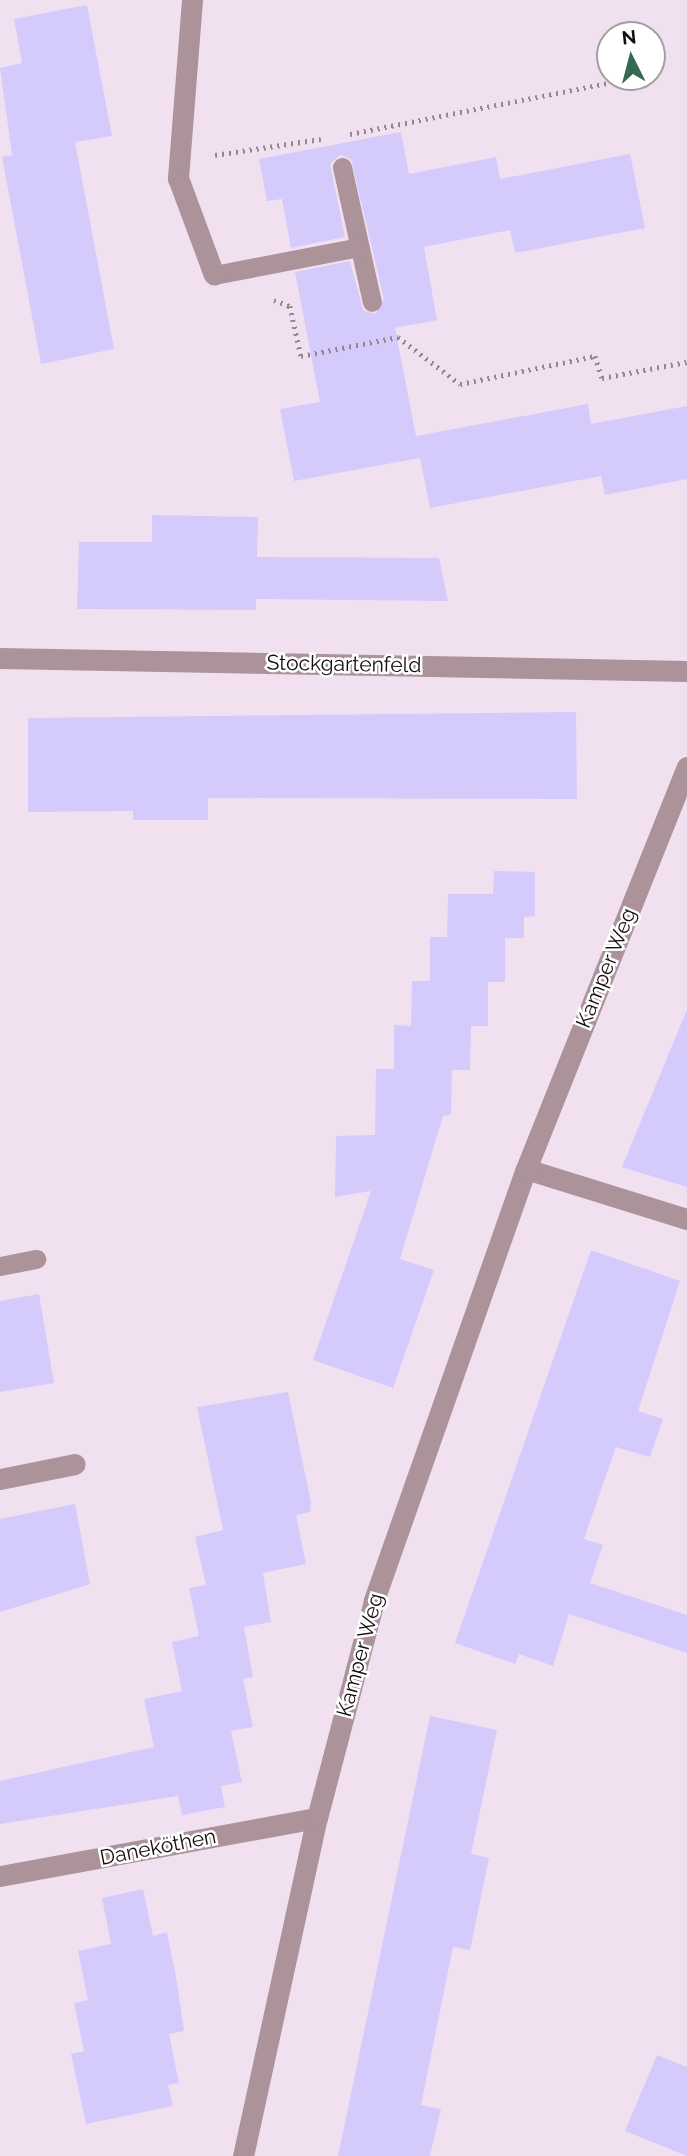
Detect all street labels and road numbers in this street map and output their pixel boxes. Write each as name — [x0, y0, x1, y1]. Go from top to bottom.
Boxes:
street label: Stockgartenfeld — [266, 650, 422, 678]
street label: Kamper Weg — [570, 904, 642, 1032]
street label: Kamper Weg — [331, 1590, 389, 1720]
street label: Daneköthen — [98, 1823, 218, 1871]

